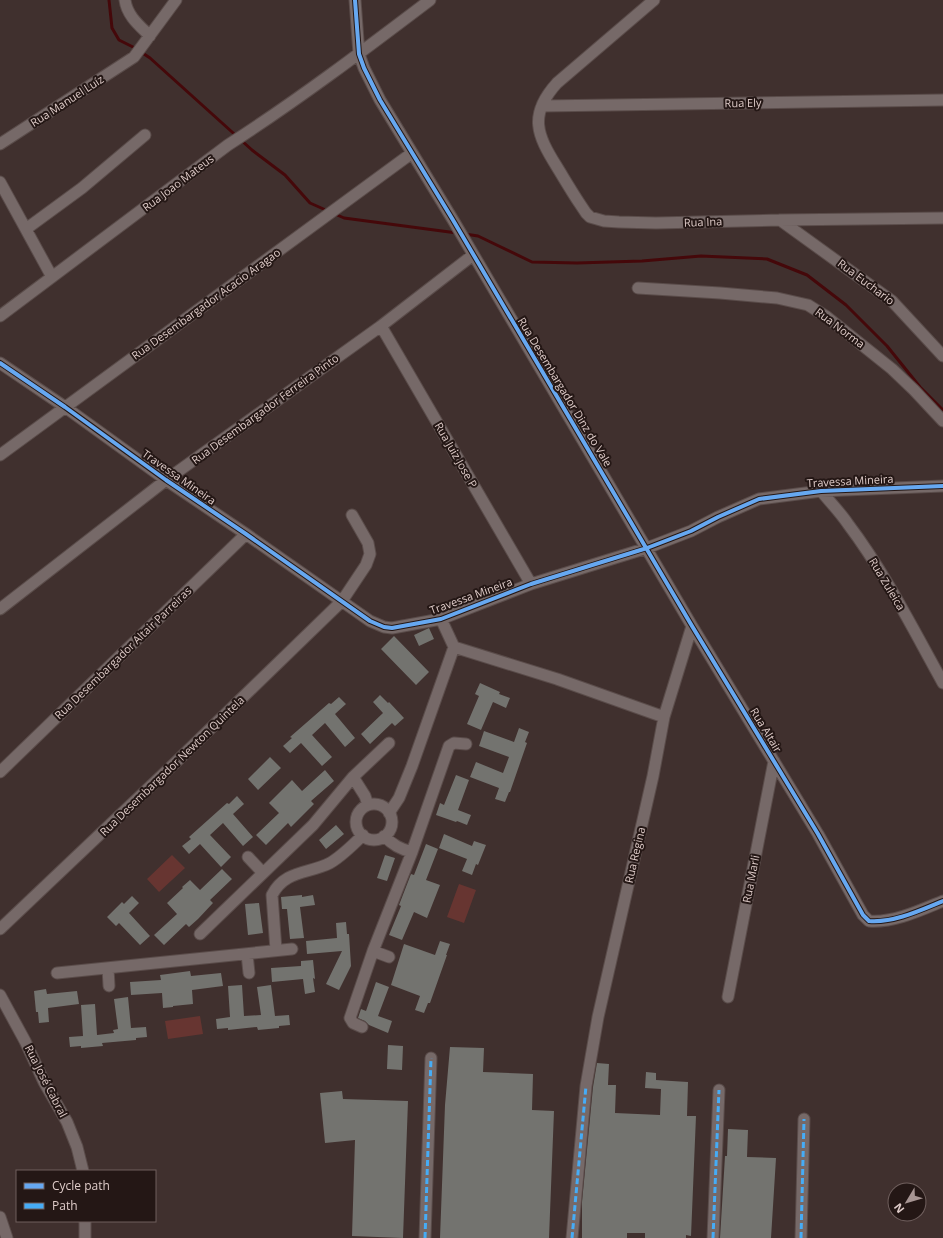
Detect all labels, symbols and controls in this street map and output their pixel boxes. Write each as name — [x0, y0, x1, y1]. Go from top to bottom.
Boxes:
street label: Rua Manuel Luíz — [27, 71, 106, 130]
street label: Rua Ely — [724, 95, 762, 110]
street label: Rua Joao Mateus — [139, 151, 216, 214]
street label: Rua Ina — [684, 213, 722, 230]
street label: Rua Desembargador Acacio Aragao — [128, 244, 283, 363]
street label: Rua Euchario — [835, 255, 898, 308]
street label: Rua Norma — [813, 304, 868, 351]
street label: Rua Desembargador Dinz do Vale — [515, 314, 616, 469]
street label: Rua Desembargador Ferreira Pinto — [188, 350, 342, 467]
street label: Rua Juiz Jose P — [432, 419, 481, 491]
street label: Travessa Mineira — [139, 446, 219, 508]
street label: Travessa Mineira — [806, 471, 894, 490]
street label: Rua Zuleica — [866, 555, 909, 613]
street label: Travessa Mineira — [427, 574, 514, 617]
street label: Rua Desembargador Altair Parreiras — [51, 583, 194, 722]
street label: Rua Desembargador Newton Quintela — [96, 692, 247, 839]
street label: Rua Altair — [747, 705, 786, 755]
street label: Rua Regina — [621, 825, 648, 884]
street label: Rua Marli — [739, 854, 763, 904]
street label: Rua José Cabral — [22, 1042, 71, 1120]
legend — [16, 1170, 156, 1222]
text: Cycle path — [52, 1177, 110, 1194]
north arrow — [887, 1182, 927, 1222]
text: Path — [52, 1197, 78, 1214]
text: N — [890, 1200, 907, 1217]

